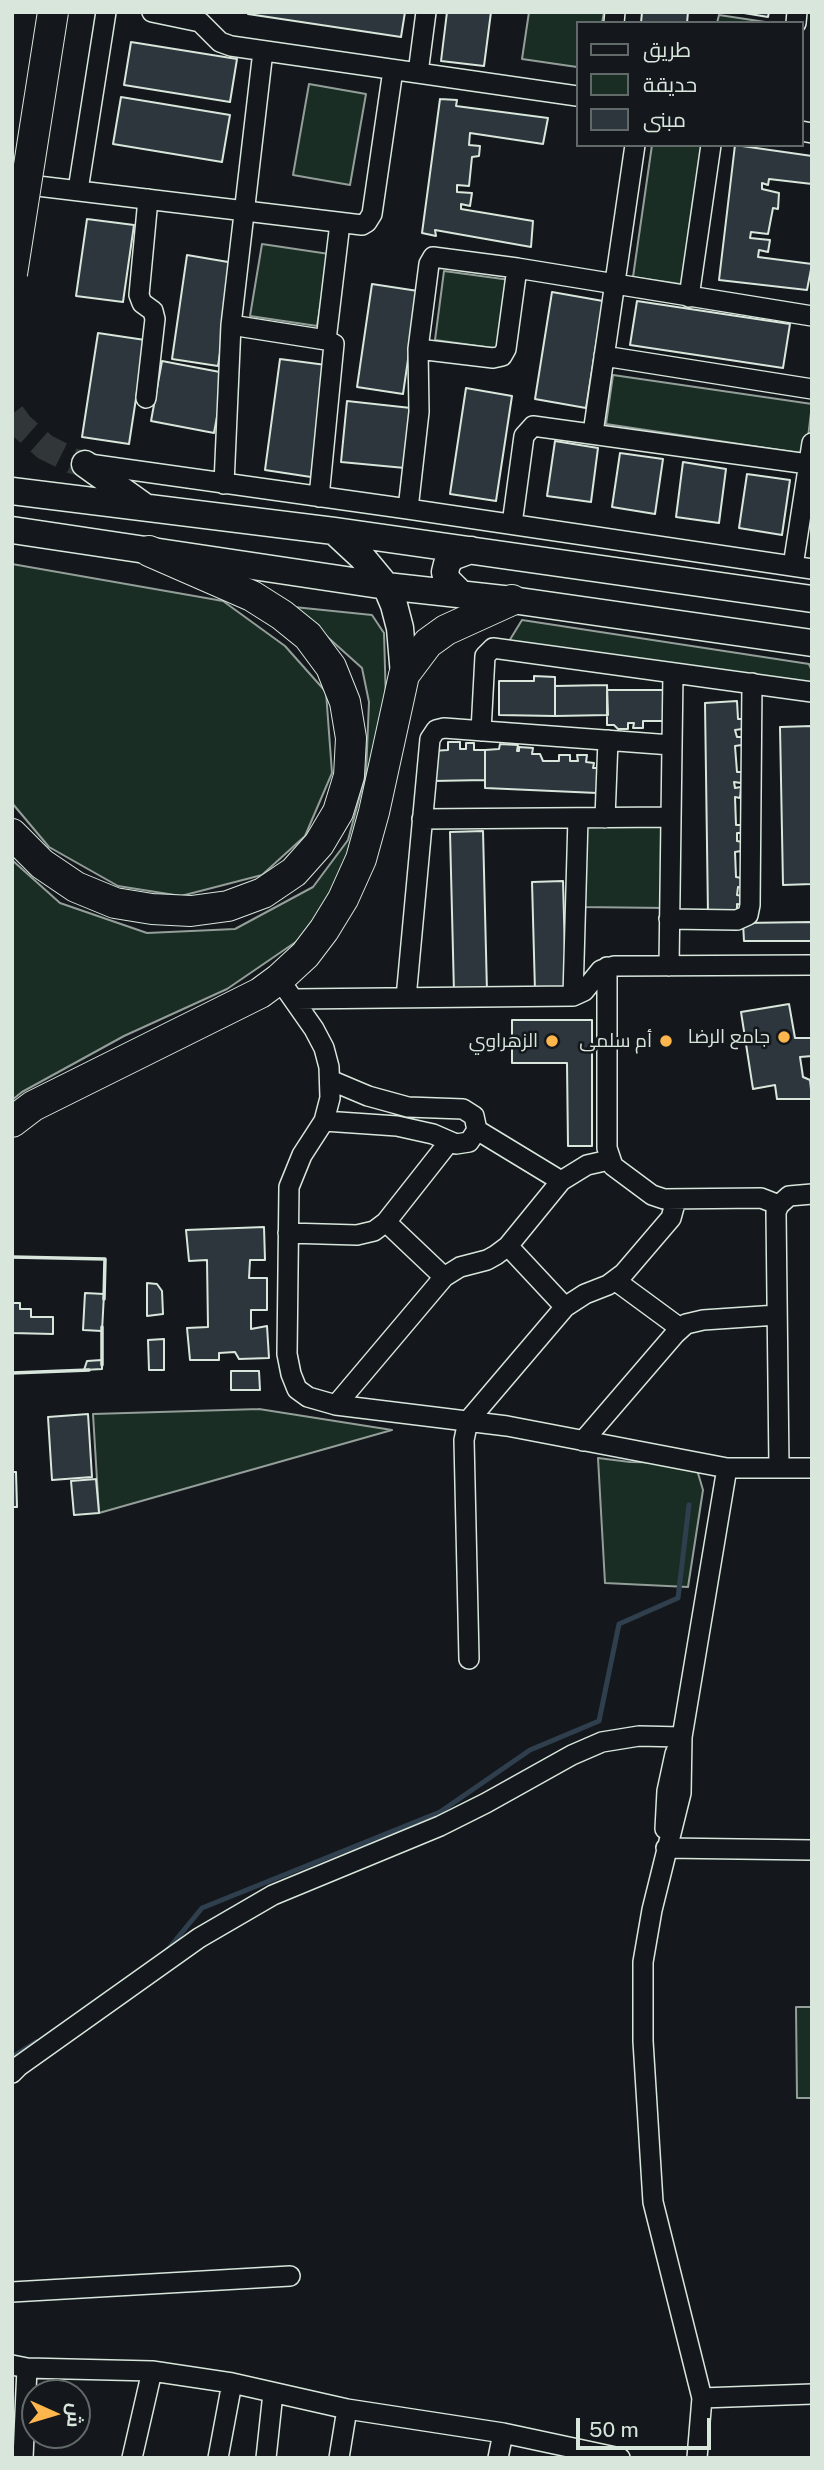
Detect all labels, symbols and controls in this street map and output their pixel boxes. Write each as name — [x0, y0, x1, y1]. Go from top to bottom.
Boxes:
legend — [576, 21, 803, 147]
text: طريق — [643, 37, 691, 62]
text: حديقة — [643, 72, 697, 97]
text: مبنى — [643, 107, 686, 132]
place label: جامع الرضا — [688, 1026, 770, 1048]
marker: جامع الرضا — [776, 1029, 792, 1045]
place label: الزهراوي — [469, 1030, 538, 1052]
place label: أم سلمى — [579, 1030, 652, 1052]
marker: الزهراوي — [544, 1033, 560, 1049]
marker: أم سلمى — [658, 1033, 674, 1049]
north arrow — [21, 2379, 91, 2449]
text: ش — [63, 2402, 87, 2428]
scale bar — [579, 2404, 714, 2448]
text: 50 m — [589, 2417, 639, 2442]

